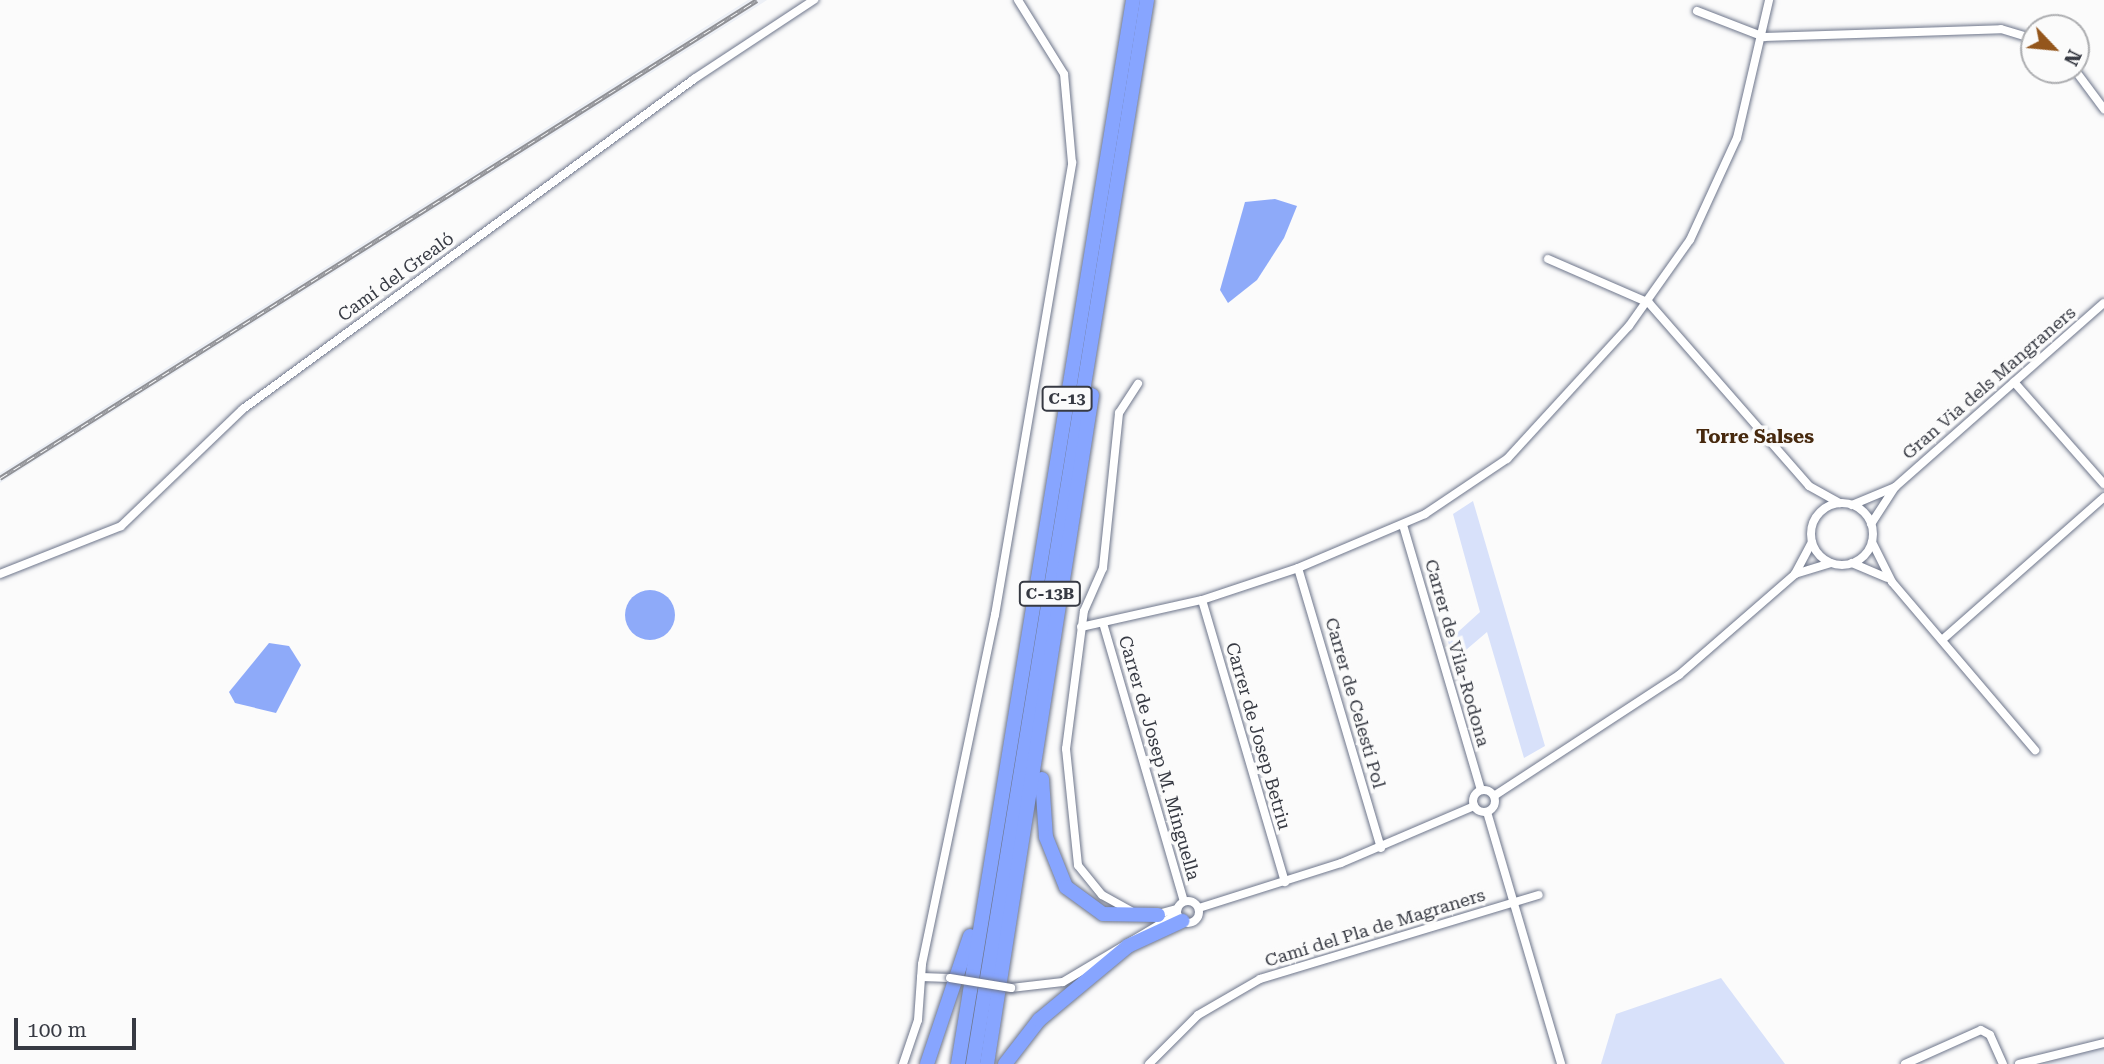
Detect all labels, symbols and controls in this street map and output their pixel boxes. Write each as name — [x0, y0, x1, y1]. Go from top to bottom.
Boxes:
north arrow — [2020, 14, 2090, 84]
text: N — [2059, 46, 2086, 69]
street label: Camí del Grealó — [334, 228, 458, 326]
street label: Gran Via dels Mangraners — [1898, 302, 2080, 464]
road number: C-13 — [1041, 386, 1093, 412]
district label: Torre Salses — [1696, 426, 1814, 448]
street label: Carrer de Vila-Rodona — [1420, 557, 1494, 749]
road number: C-13B — [1018, 582, 1082, 607]
street label: Carrer de Celestí Pol — [1320, 615, 1390, 791]
street label: Carrer de Josep M. Minguella — [1114, 633, 1204, 883]
street label: Carrer de Josep Betriu — [1221, 640, 1295, 832]
street label: Camí del Pla de Magraners — [1262, 884, 1488, 972]
scale bar — [18, 1004, 140, 1048]
text: 100 m — [27, 1018, 87, 1042]

